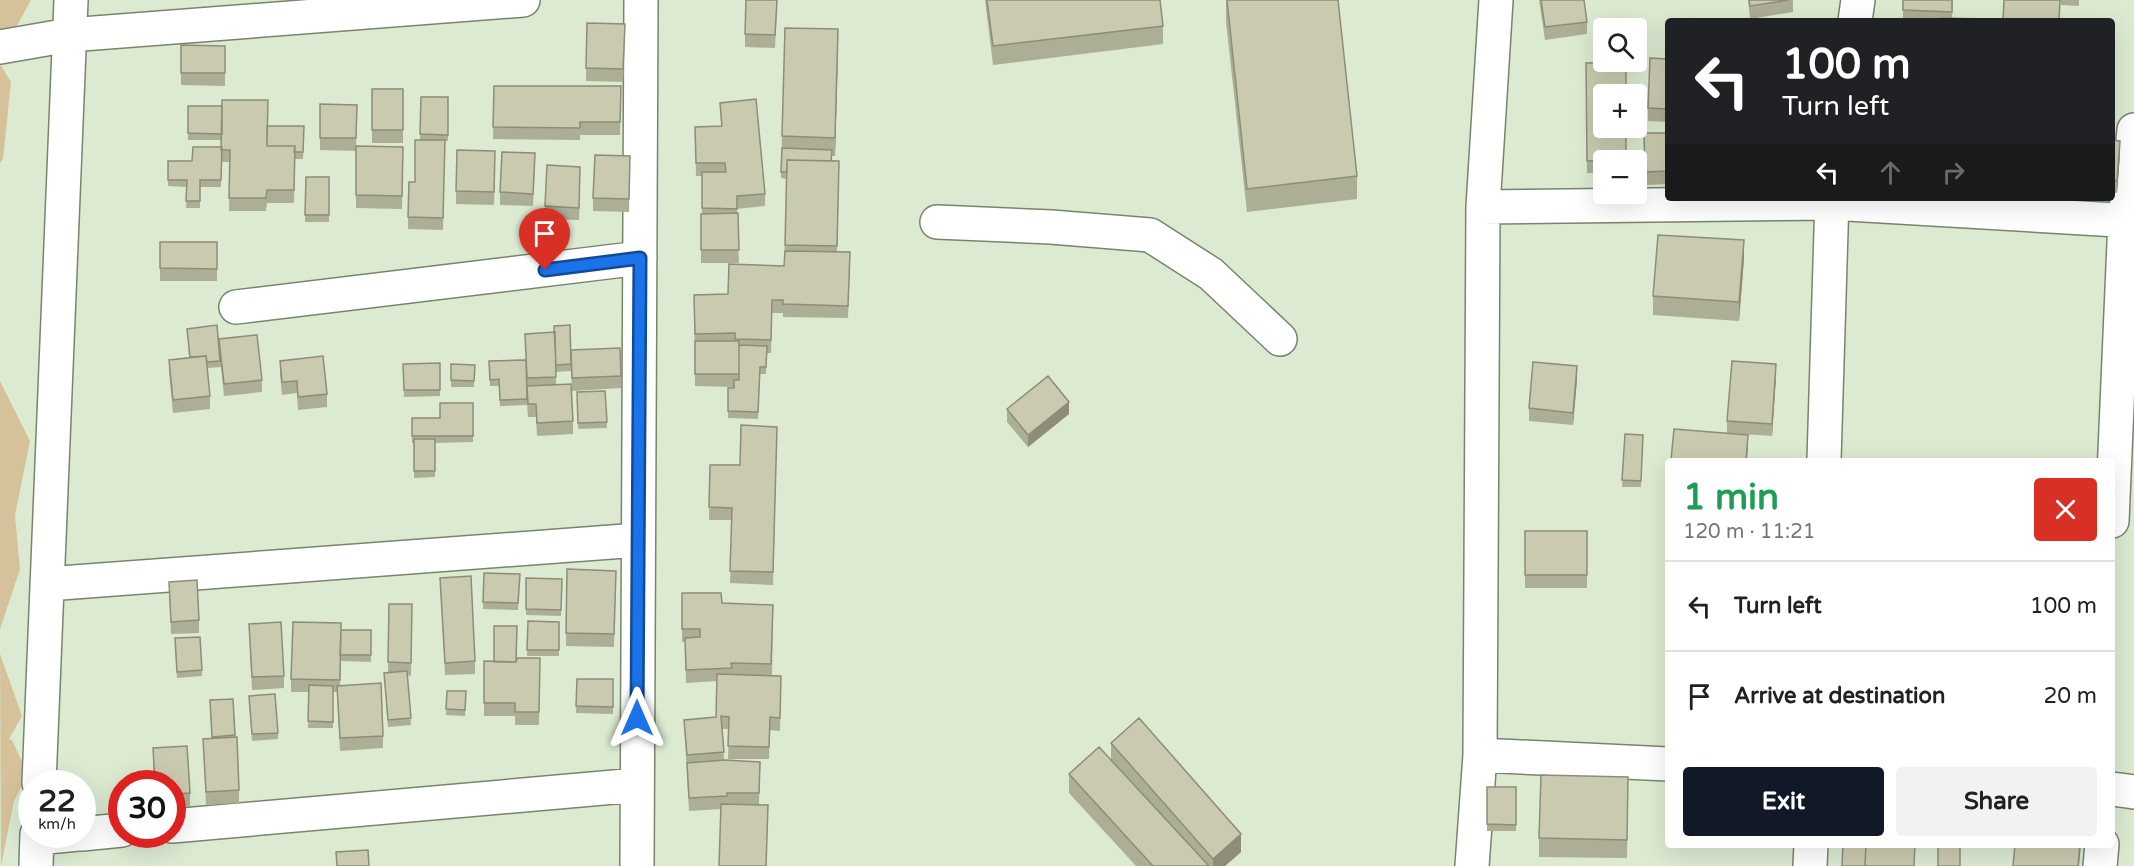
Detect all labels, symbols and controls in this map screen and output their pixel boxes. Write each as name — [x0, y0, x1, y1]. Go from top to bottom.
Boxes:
map controls — [1593, 18, 1647, 204]
button: search — [1593, 18, 1647, 72]
text: 100 m — [1782, 39, 1911, 90]
icon: left — [1683, 42, 1761, 120]
button: + — [1593, 84, 1647, 138]
text: Turn left — [1782, 90, 1889, 123]
button: − — [1593, 150, 1647, 204]
icon: left — [1811, 156, 1844, 189]
icon: ahead — [1874, 156, 1907, 189]
icon: right — [1937, 156, 1970, 189]
pin — [519, 208, 570, 270]
icon: arrive — [528, 217, 561, 250]
text: 1 min — [1683, 476, 1779, 519]
button: close — [2034, 478, 2097, 541]
text: 120 m · 11:21 — [1683, 520, 1815, 544]
icon: left — [1683, 590, 1716, 623]
text: Turn left — [1734, 593, 1822, 619]
text: 100 m — [2030, 593, 2097, 619]
icon: arrive — [1683, 680, 1716, 713]
text: Arrive at destination — [1734, 683, 1945, 709]
text: 20 m — [2043, 683, 2097, 709]
position arrow — [605, 686, 669, 750]
button: Exit — [1683, 767, 1884, 836]
button: Share — [1896, 767, 2097, 836]
speed limit sign: 30 — [108, 770, 186, 848]
text: 22 — [38, 783, 76, 820]
text: km/h — [38, 815, 76, 833]

